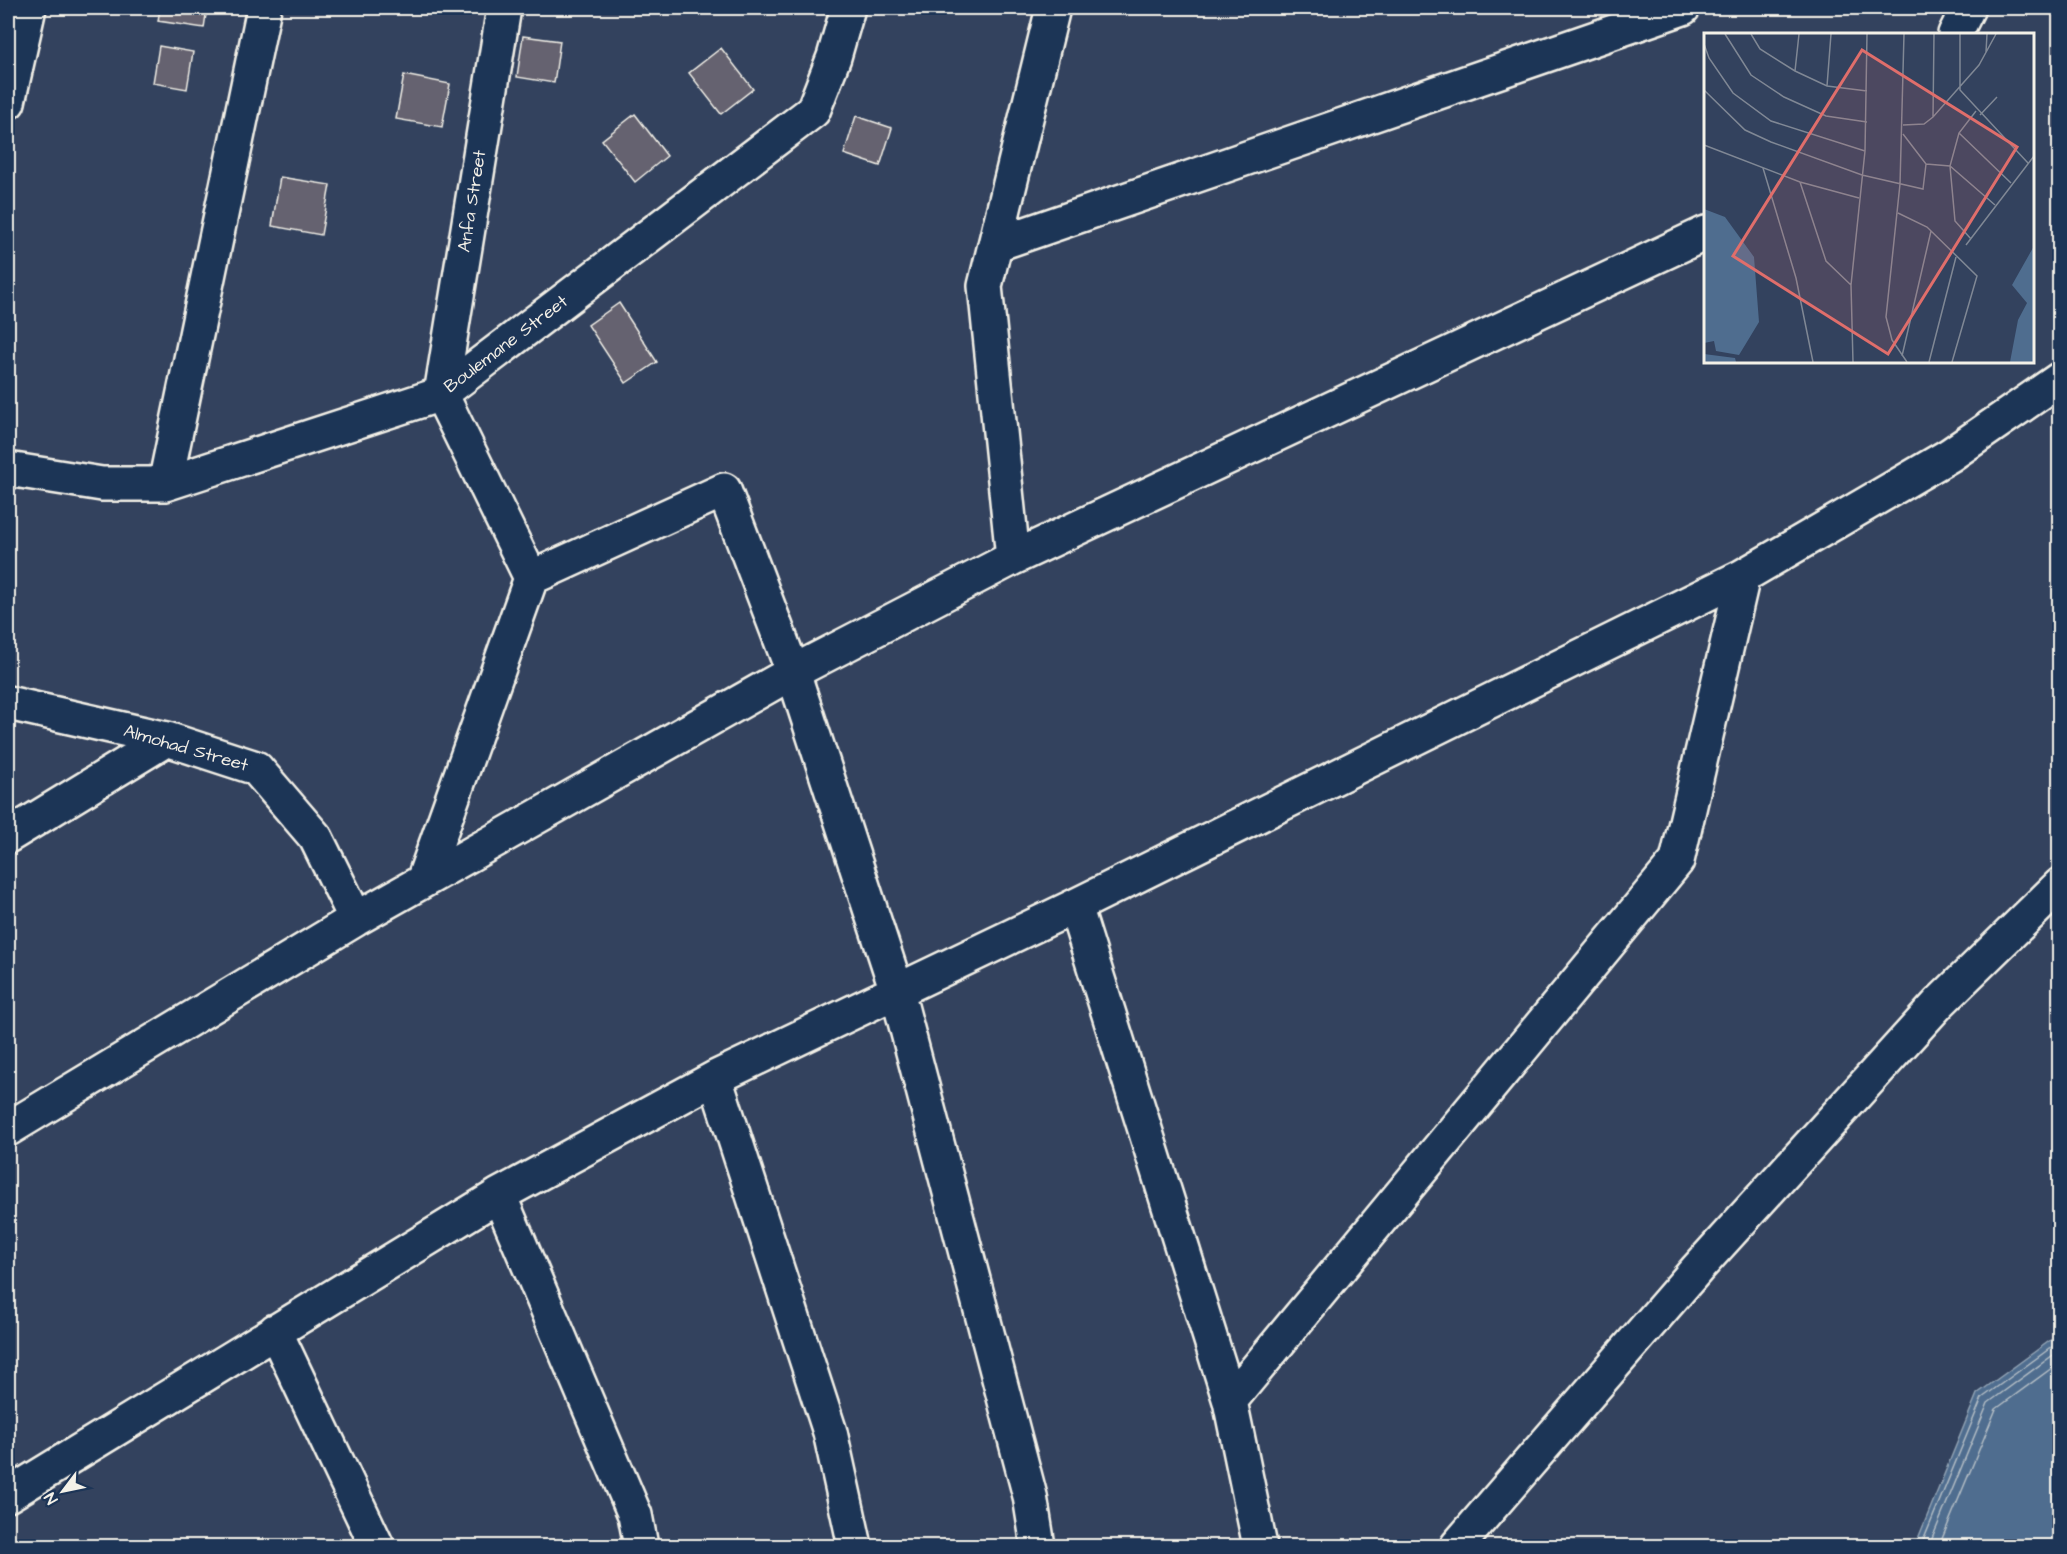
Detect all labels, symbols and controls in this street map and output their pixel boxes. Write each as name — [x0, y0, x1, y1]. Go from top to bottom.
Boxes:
inset map — [1704, 33, 2034, 363]
street label: Anfa Street — [452, 147, 493, 254]
street label: Boulemane Street — [439, 289, 574, 399]
street label: Almohad Street — [121, 718, 252, 778]
north arrow — [33, 1461, 93, 1521]
text: N — [39, 1488, 63, 1509]

